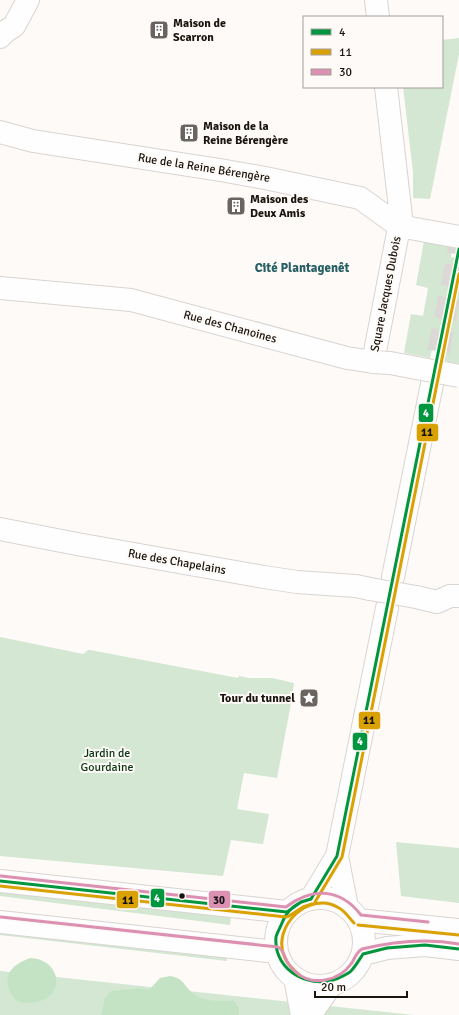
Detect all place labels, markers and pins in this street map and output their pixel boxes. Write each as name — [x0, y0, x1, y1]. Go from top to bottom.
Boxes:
place label: Maison de Scarron — [173, 16, 226, 45]
building icon: Maison de Scarron — [148, 19, 170, 41]
place label: Maison de la Reine Bérengère — [203, 119, 288, 148]
building icon: Maison de la Reine Bérengère — [178, 122, 200, 144]
place label: Maison des Deux Amis — [250, 192, 309, 221]
building icon: Maison des Deux Amis — [225, 195, 247, 217]
place icon: Tour du tunnel — [298, 687, 320, 709]
place label: Tour du tunnel — [220, 691, 295, 706]
unlabelled marker — [177, 891, 187, 901]

